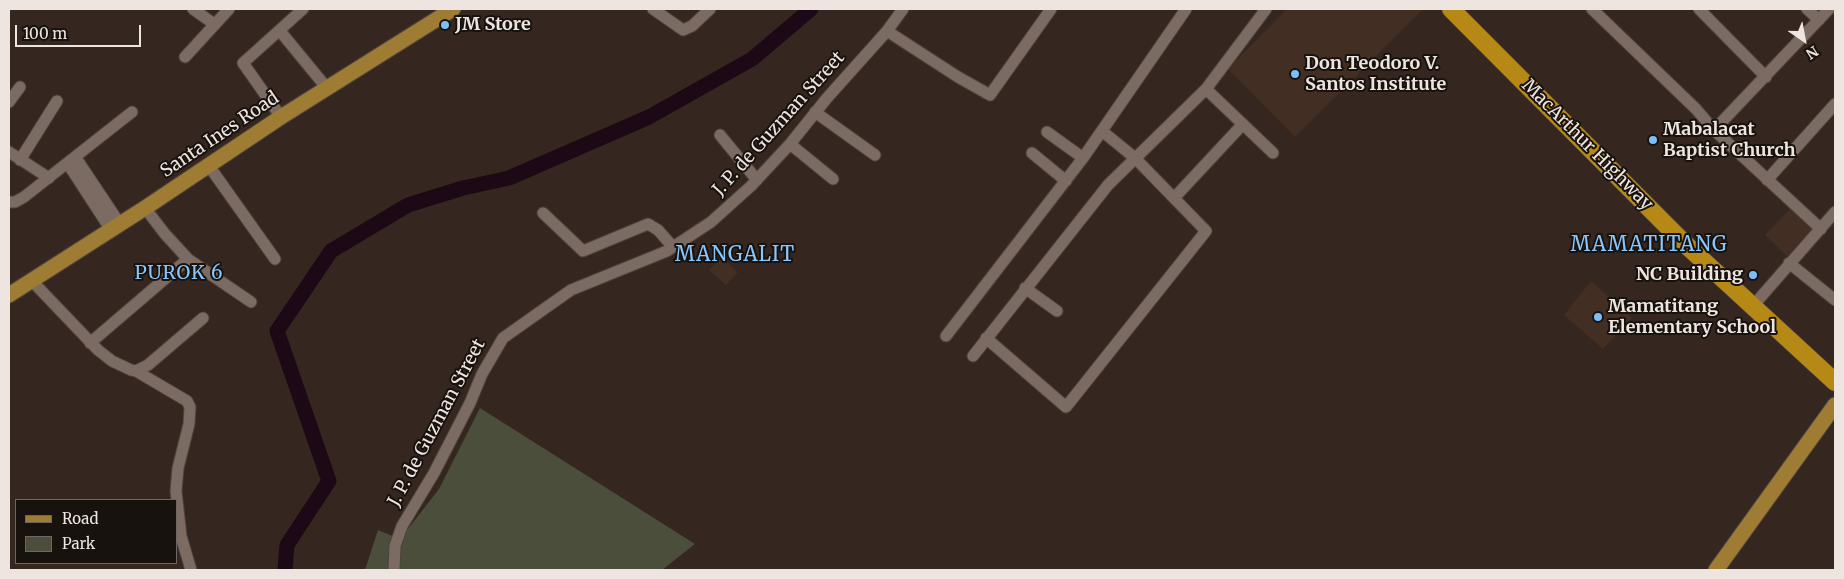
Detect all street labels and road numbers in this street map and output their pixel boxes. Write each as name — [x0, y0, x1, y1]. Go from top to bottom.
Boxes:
street label: J. P. de Guzman Street — [709, 47, 849, 201]
street label: MacArthur Highway — [1517, 75, 1657, 215]
street label: Santa Ines Road — [157, 87, 283, 183]
street label: J. P. de Guzman Street — [384, 336, 490, 510]

